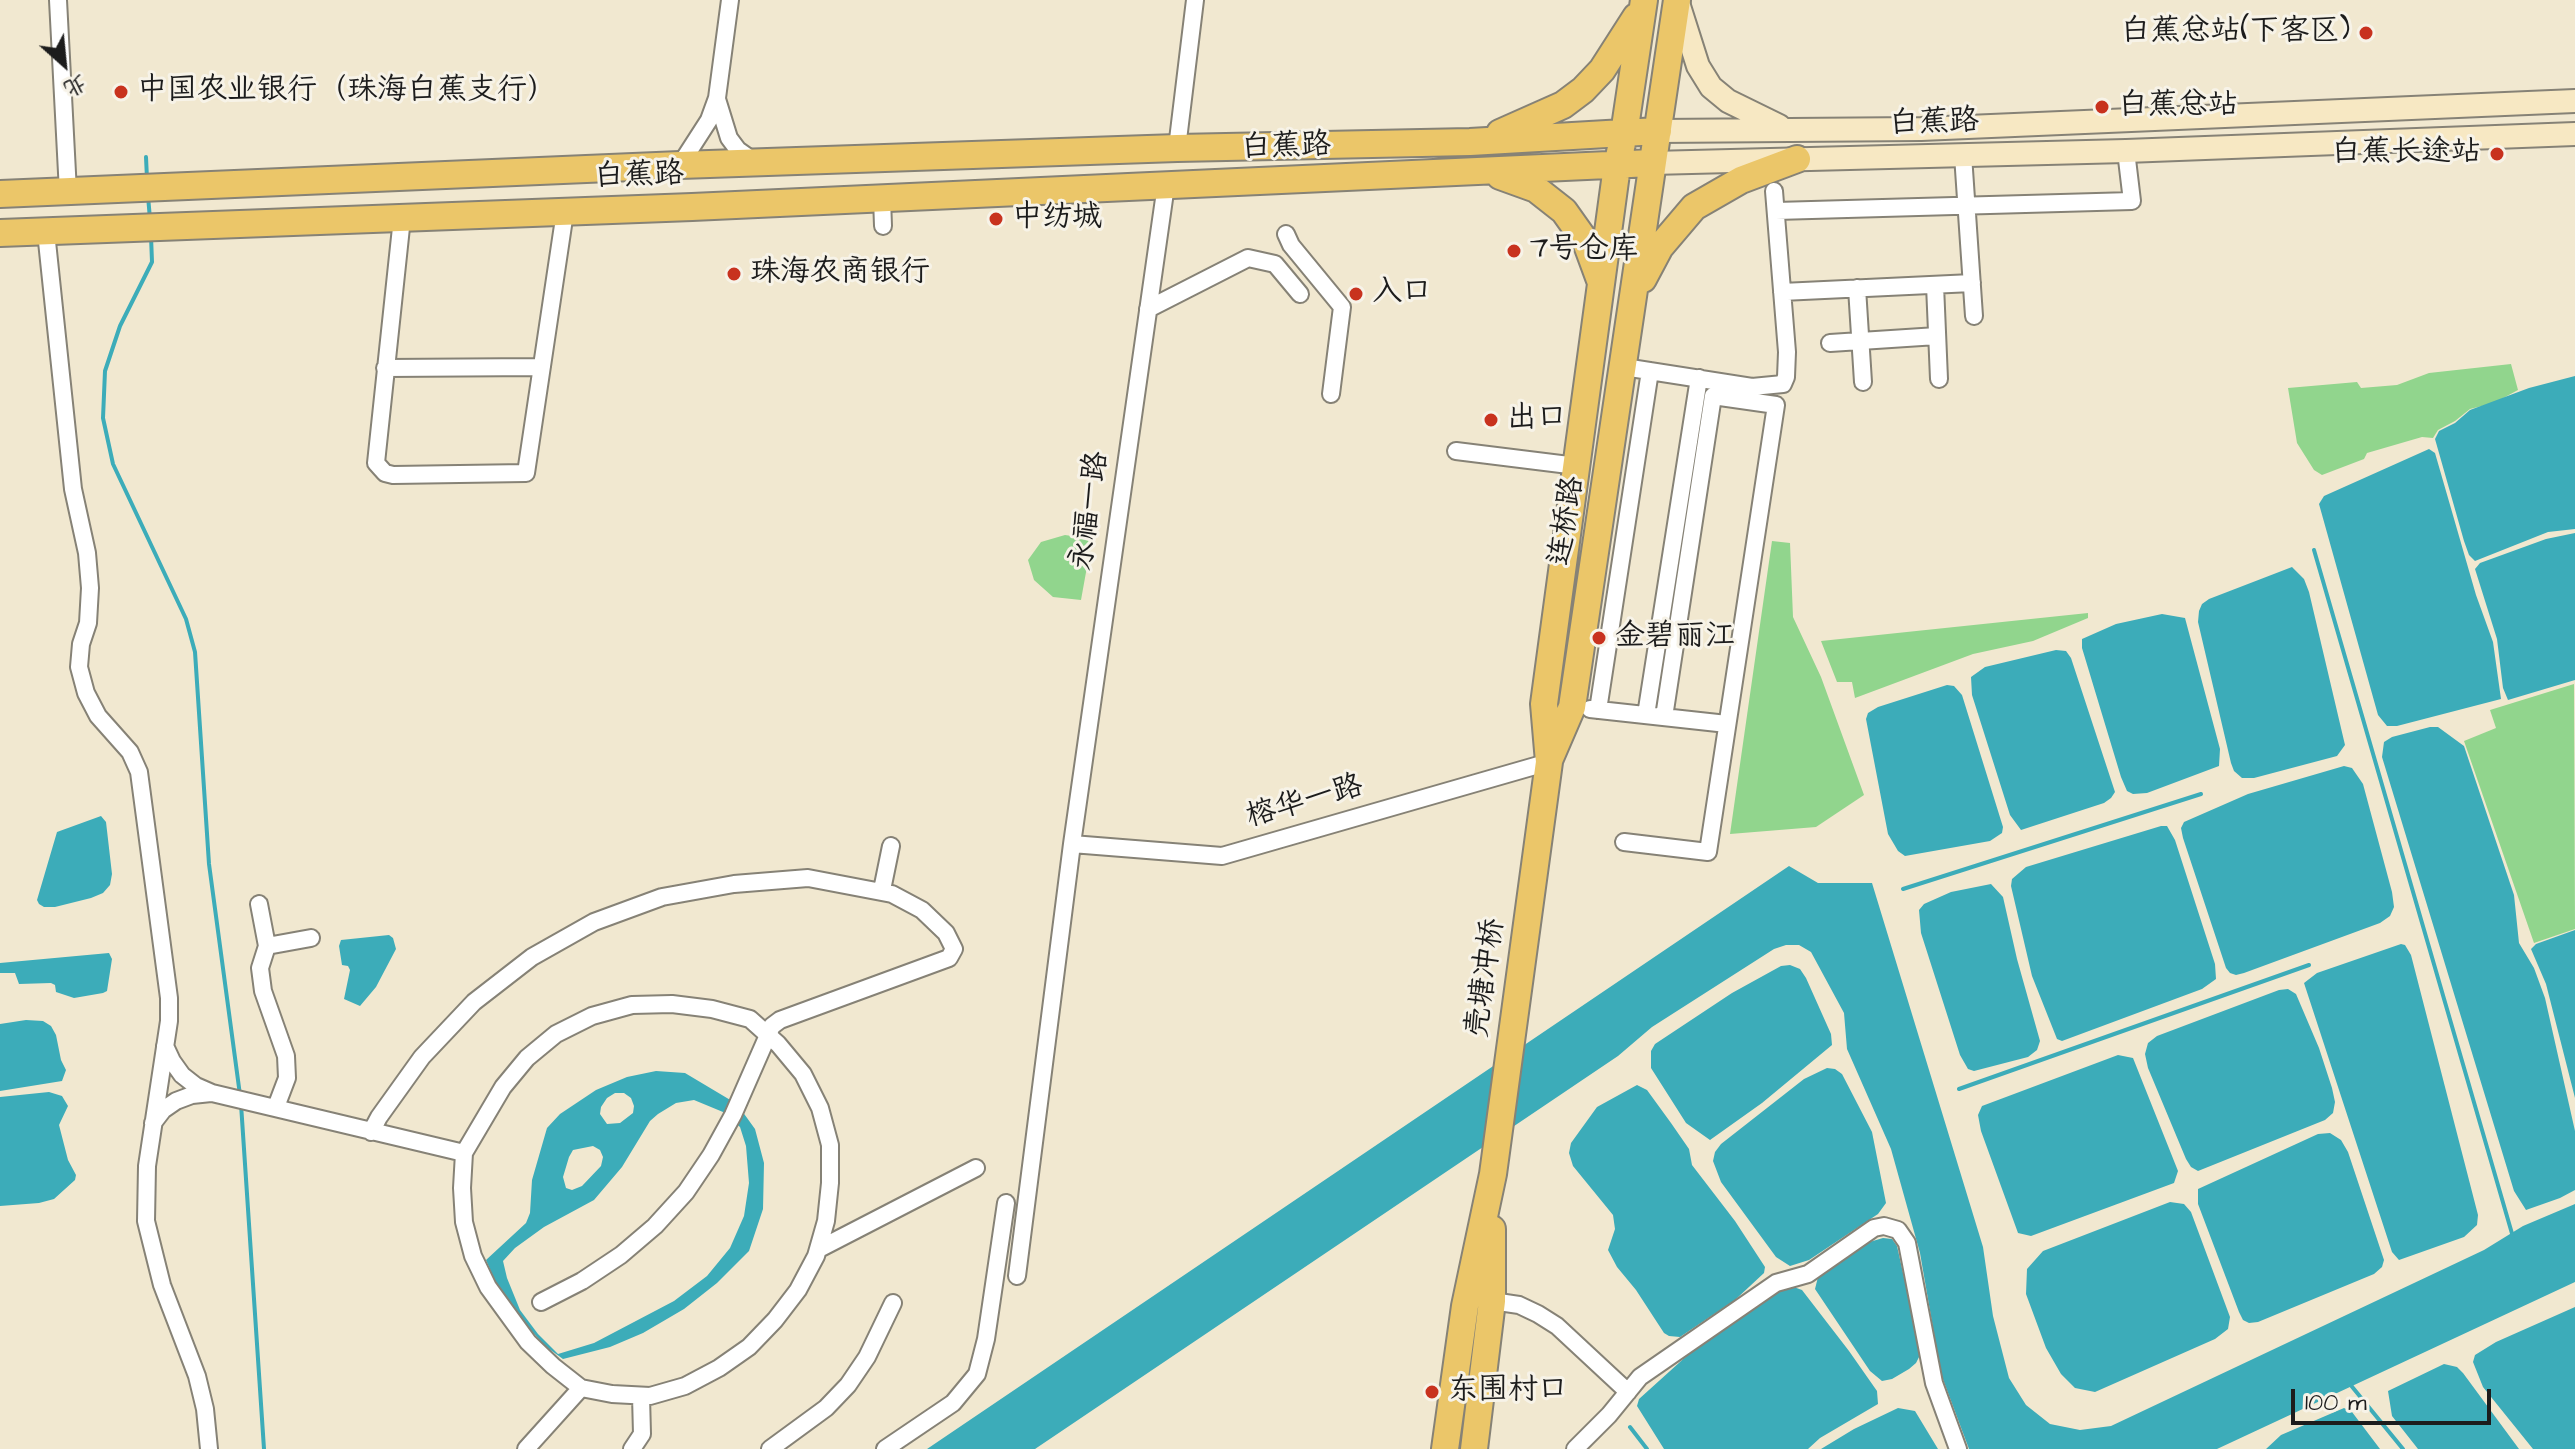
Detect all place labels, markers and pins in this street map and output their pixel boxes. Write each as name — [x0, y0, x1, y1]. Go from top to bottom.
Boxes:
place label: 白蕉总站(下客区) — [2121, 15, 2350, 51]
marker: 白蕉总站(下客区) — [2357, 24, 2375, 42]
place label: 中国农业银行（珠海白蕉支行） — [137, 74, 557, 110]
marker: 中国农业银行（珠海白蕉支行） — [112, 83, 130, 101]
place label: 白蕉总站 — [2118, 89, 2238, 125]
marker: 白蕉总站 — [2093, 98, 2111, 116]
place label: 白蕉长途站 — [2331, 136, 2481, 172]
marker: 白蕉长途站 — [2488, 145, 2506, 163]
place label: 中纺城 — [1012, 201, 1102, 237]
marker: 中纺城 — [987, 210, 1005, 228]
place label: 7号仓库 — [1530, 233, 1638, 269]
marker: 7号仓库 — [1505, 242, 1523, 260]
place label: 珠海农商银行 — [750, 256, 930, 292]
marker: 珠海农商银行 — [725, 265, 743, 283]
place label: 入口 — [1372, 276, 1432, 312]
marker: 入口 — [1347, 285, 1365, 303]
place label: 出口 — [1507, 402, 1567, 438]
marker: 出口 — [1482, 411, 1500, 429]
place label: 金碧丽江 — [1615, 620, 1735, 656]
marker: 金碧丽江 — [1590, 629, 1608, 647]
place label: 东围村口 — [1448, 1374, 1568, 1410]
marker: 东围村口 — [1423, 1383, 1441, 1401]

